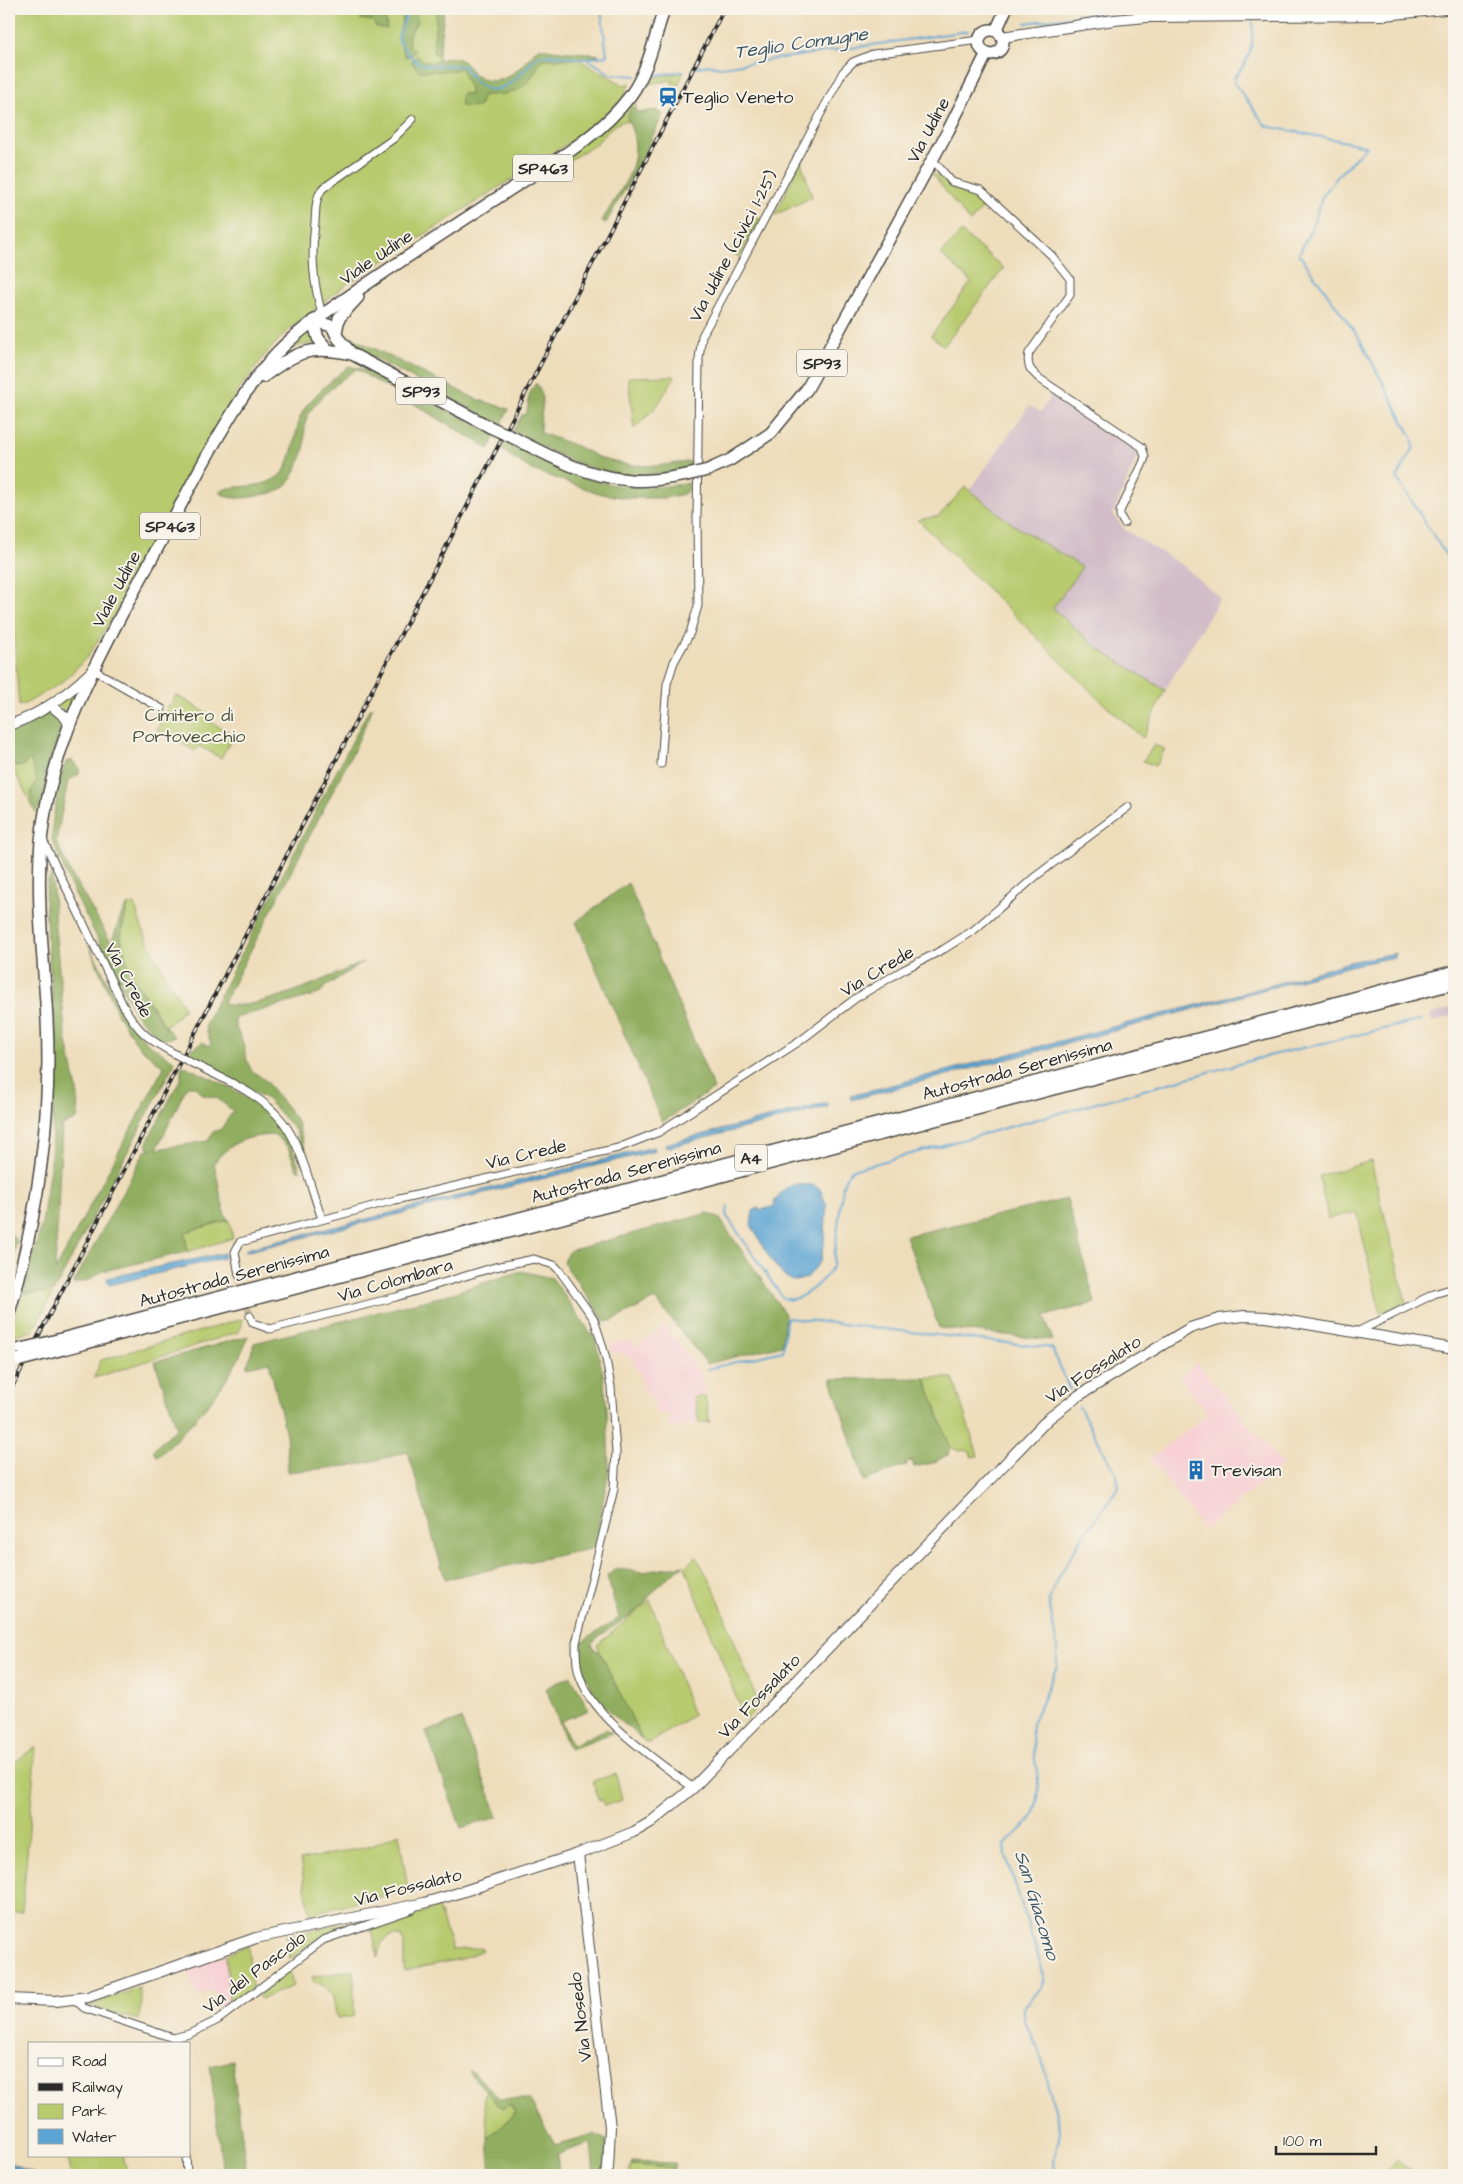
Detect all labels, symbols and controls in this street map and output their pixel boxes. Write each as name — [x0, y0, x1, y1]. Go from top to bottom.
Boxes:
water label: Teglio Comugne — [733, 21, 871, 66]
place label: Teglio Veneto — [683, 85, 793, 111]
station icon: Teglio Veneto — [657, 86, 679, 108]
street label: Via Udine — [901, 93, 956, 168]
road number: SP463 — [513, 154, 573, 182]
street label: Via Udine (civici 1-25) — [683, 166, 784, 326]
street label: Viale Udine — [335, 223, 418, 291]
road number: SP93 — [797, 349, 847, 376]
road number: SP93 — [396, 378, 446, 404]
road number: SP463 — [140, 512, 200, 540]
street label: Viale Udine — [86, 546, 147, 632]
park label: Cimitero di Portovecchio — [133, 703, 245, 749]
street label: Via Crede — [98, 938, 159, 1022]
street label: Via Crede — [836, 940, 919, 1003]
street label: Autostrada Serenissima — [919, 1032, 1115, 1107]
street label: Via Crede — [483, 1133, 569, 1176]
street label: Autostrada Serenissima — [528, 1135, 724, 1210]
road number: A4 — [735, 1144, 767, 1172]
street label: Autostrada Serenissima — [136, 1239, 332, 1314]
street label: Via Colombara — [335, 1252, 456, 1309]
street label: Via Fossalato — [1041, 1329, 1146, 1410]
place label: Trevisan — [1211, 1458, 1281, 1483]
building icon: Trevisan — [1185, 1459, 1207, 1481]
street label: Via Fossalato — [712, 1648, 806, 1744]
water label: San Giacomo — [1007, 1848, 1066, 1965]
street label: Via Fossalato — [352, 1862, 464, 1913]
street label: Via del Pascolo — [197, 1925, 311, 2020]
street label: Via Nosedo — [563, 1971, 598, 2063]
legend — [28, 2042, 190, 2156]
text: Road — [72, 2051, 107, 2072]
text: Railway — [72, 2077, 123, 2099]
text: Park — [72, 2101, 107, 2122]
scale bar — [1276, 2124, 1376, 2156]
text: Water — [72, 2127, 116, 2148]
text: 100 m — [1283, 2131, 1322, 2152]

